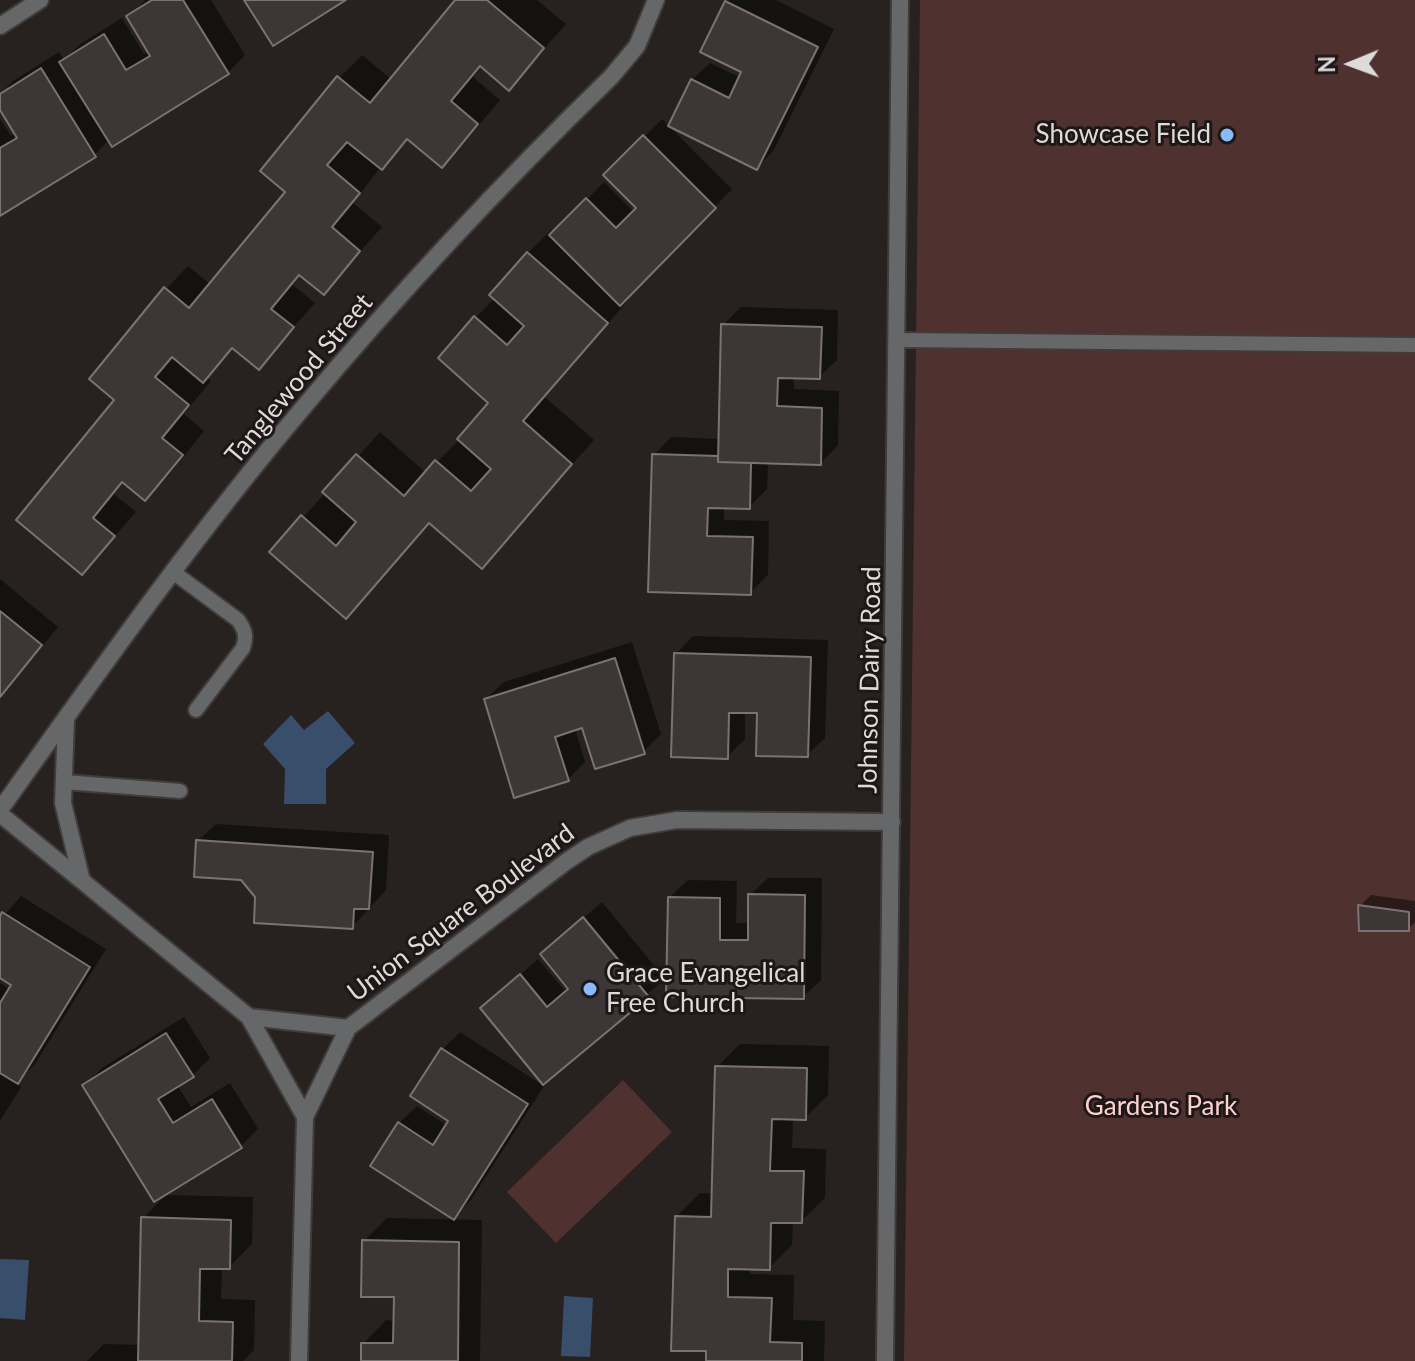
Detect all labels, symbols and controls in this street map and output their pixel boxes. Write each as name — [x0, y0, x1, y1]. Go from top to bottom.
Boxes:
north arrow — [1311, 24, 1391, 104]
text: N — [1313, 56, 1340, 73]
place label: Showcase Field — [1036, 119, 1211, 151]
marker: Showcase Field — [1218, 126, 1236, 144]
street label: Tanglewood Street — [219, 288, 379, 470]
street label: Johnson Dairy Road — [852, 566, 888, 794]
street label: Union Square Boulevard — [342, 818, 580, 1008]
place label: Grace Evangelical Free Church — [606, 958, 805, 1020]
marker: Grace Evangelical Free Church — [581, 980, 599, 998]
park label: Gardens Park — [1085, 1091, 1237, 1123]

